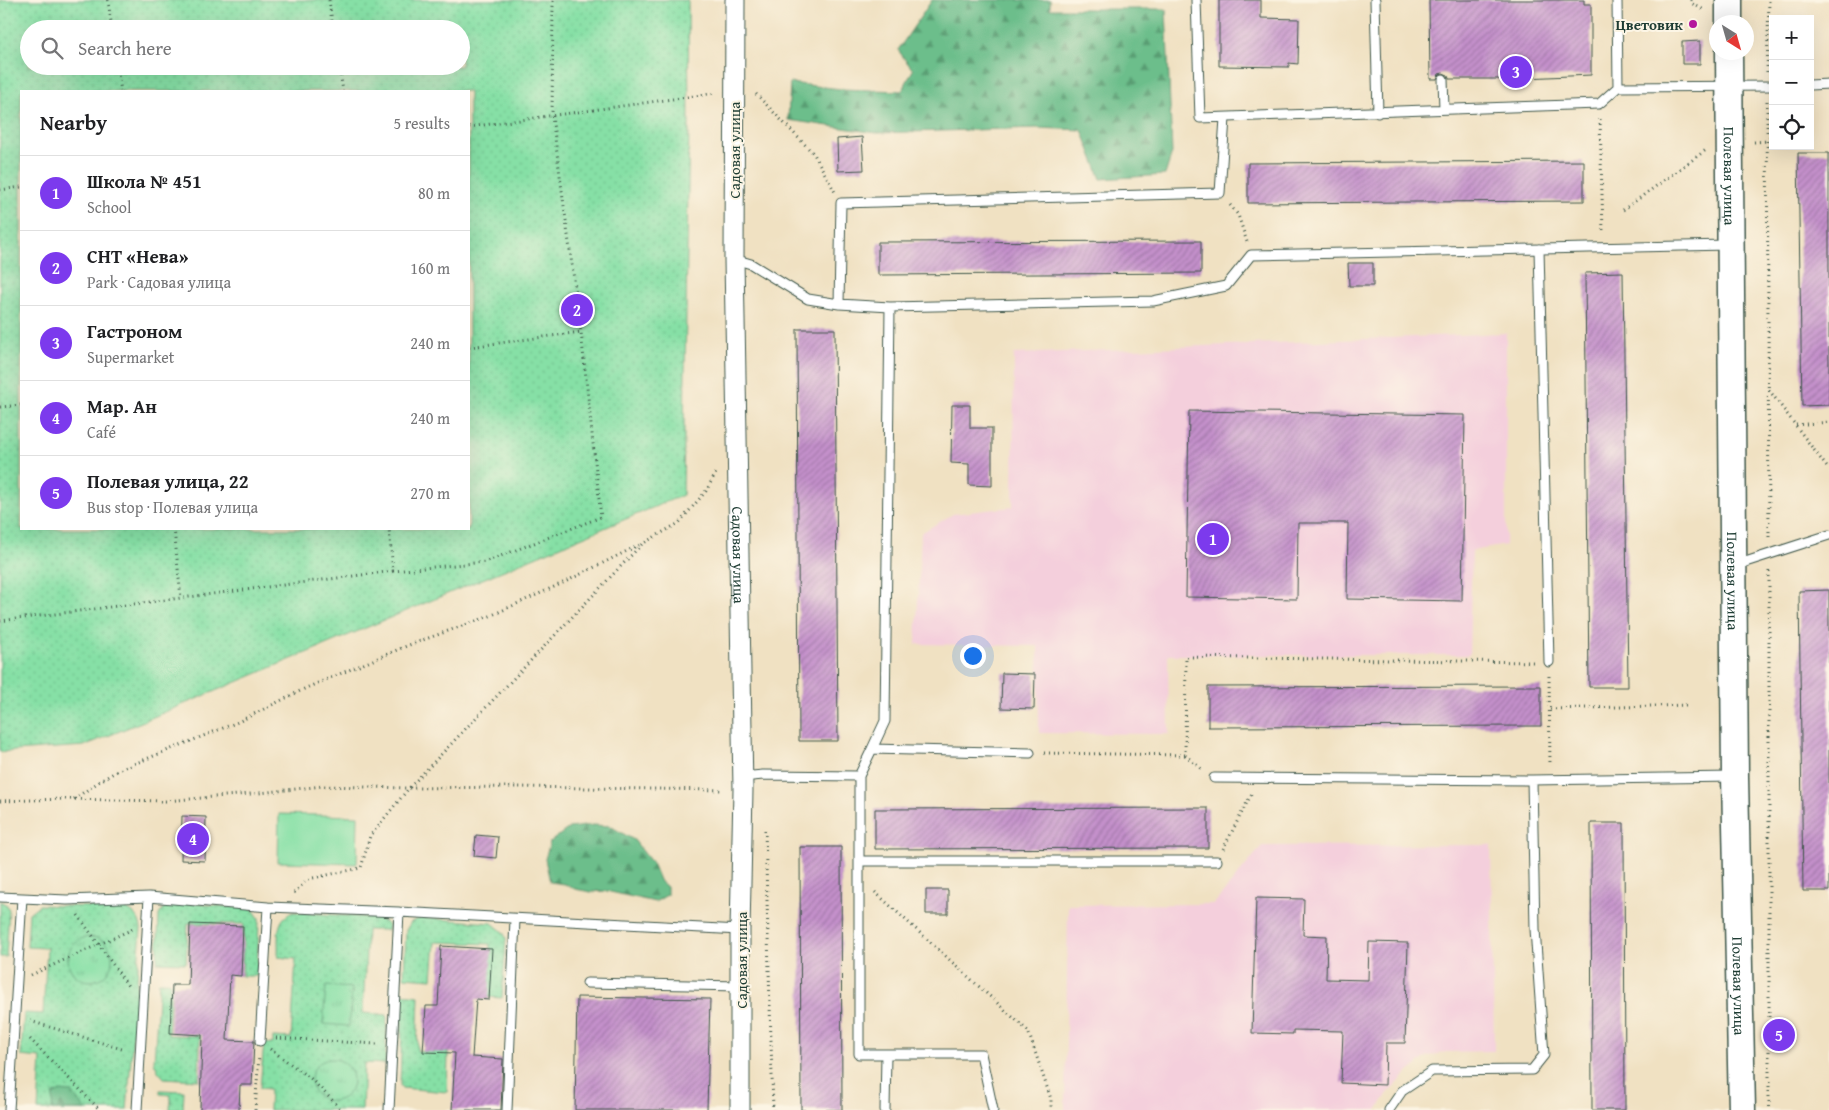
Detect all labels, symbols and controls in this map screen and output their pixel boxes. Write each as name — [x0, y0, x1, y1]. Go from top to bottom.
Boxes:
place label: Цветовик — [1616, 14, 1683, 35]
north arrow — [1709, 15, 1754, 60]
map controls — [1769, 15, 1814, 150]
button: + — [1769, 15, 1814, 60]
marker: Цветовик — [1687, 18, 1699, 30]
search box — [20, 20, 470, 75]
icon: search — [38, 34, 66, 62]
text: Search here — [78, 34, 172, 62]
pin: 3 — [1500, 53, 1532, 91]
button: − — [1769, 60, 1814, 105]
street label: Садовая улица — [724, 101, 745, 198]
button: locate — [1769, 105, 1814, 150]
text: Nearby — [40, 107, 107, 138]
text: 5 results — [393, 111, 450, 135]
street label: Полевая улица — [1719, 127, 1741, 226]
text: Школа № 451 — [87, 167, 202, 195]
text: 1 — [52, 181, 60, 205]
text: 80 m — [418, 181, 450, 205]
text: School — [87, 195, 131, 219]
text: СНТ «Нева» — [87, 242, 188, 270]
text: 2 — [52, 256, 60, 280]
text: 160 m — [410, 256, 450, 280]
text: Park · Садовая улица — [87, 270, 231, 294]
pin: 2 — [561, 291, 593, 329]
text: Гастроном — [87, 317, 182, 345]
text: 3 — [52, 331, 60, 355]
text: 240 m — [410, 331, 450, 355]
text: Supermarket — [87, 345, 174, 369]
text: Мар. Ан — [87, 392, 157, 420]
text: 4 — [52, 406, 60, 430]
text: 240 m — [410, 406, 450, 430]
text: Café — [87, 420, 116, 444]
text: Полевая улица, 22 — [87, 467, 249, 495]
text: 5 — [52, 481, 60, 505]
text: 270 m — [410, 481, 450, 505]
text: Bus stop · Полевая улица — [87, 495, 258, 519]
street label: Садовая улица — [728, 506, 750, 605]
pin: 1 — [1197, 520, 1229, 558]
street label: Полевая улица — [1722, 532, 1744, 631]
your location — [960, 643, 986, 669]
pin: 4 — [177, 820, 209, 858]
street label: Садовая улица — [731, 911, 752, 1008]
street label: Полевая улица — [1728, 936, 1751, 1036]
pin: 5 — [1763, 1016, 1795, 1054]

